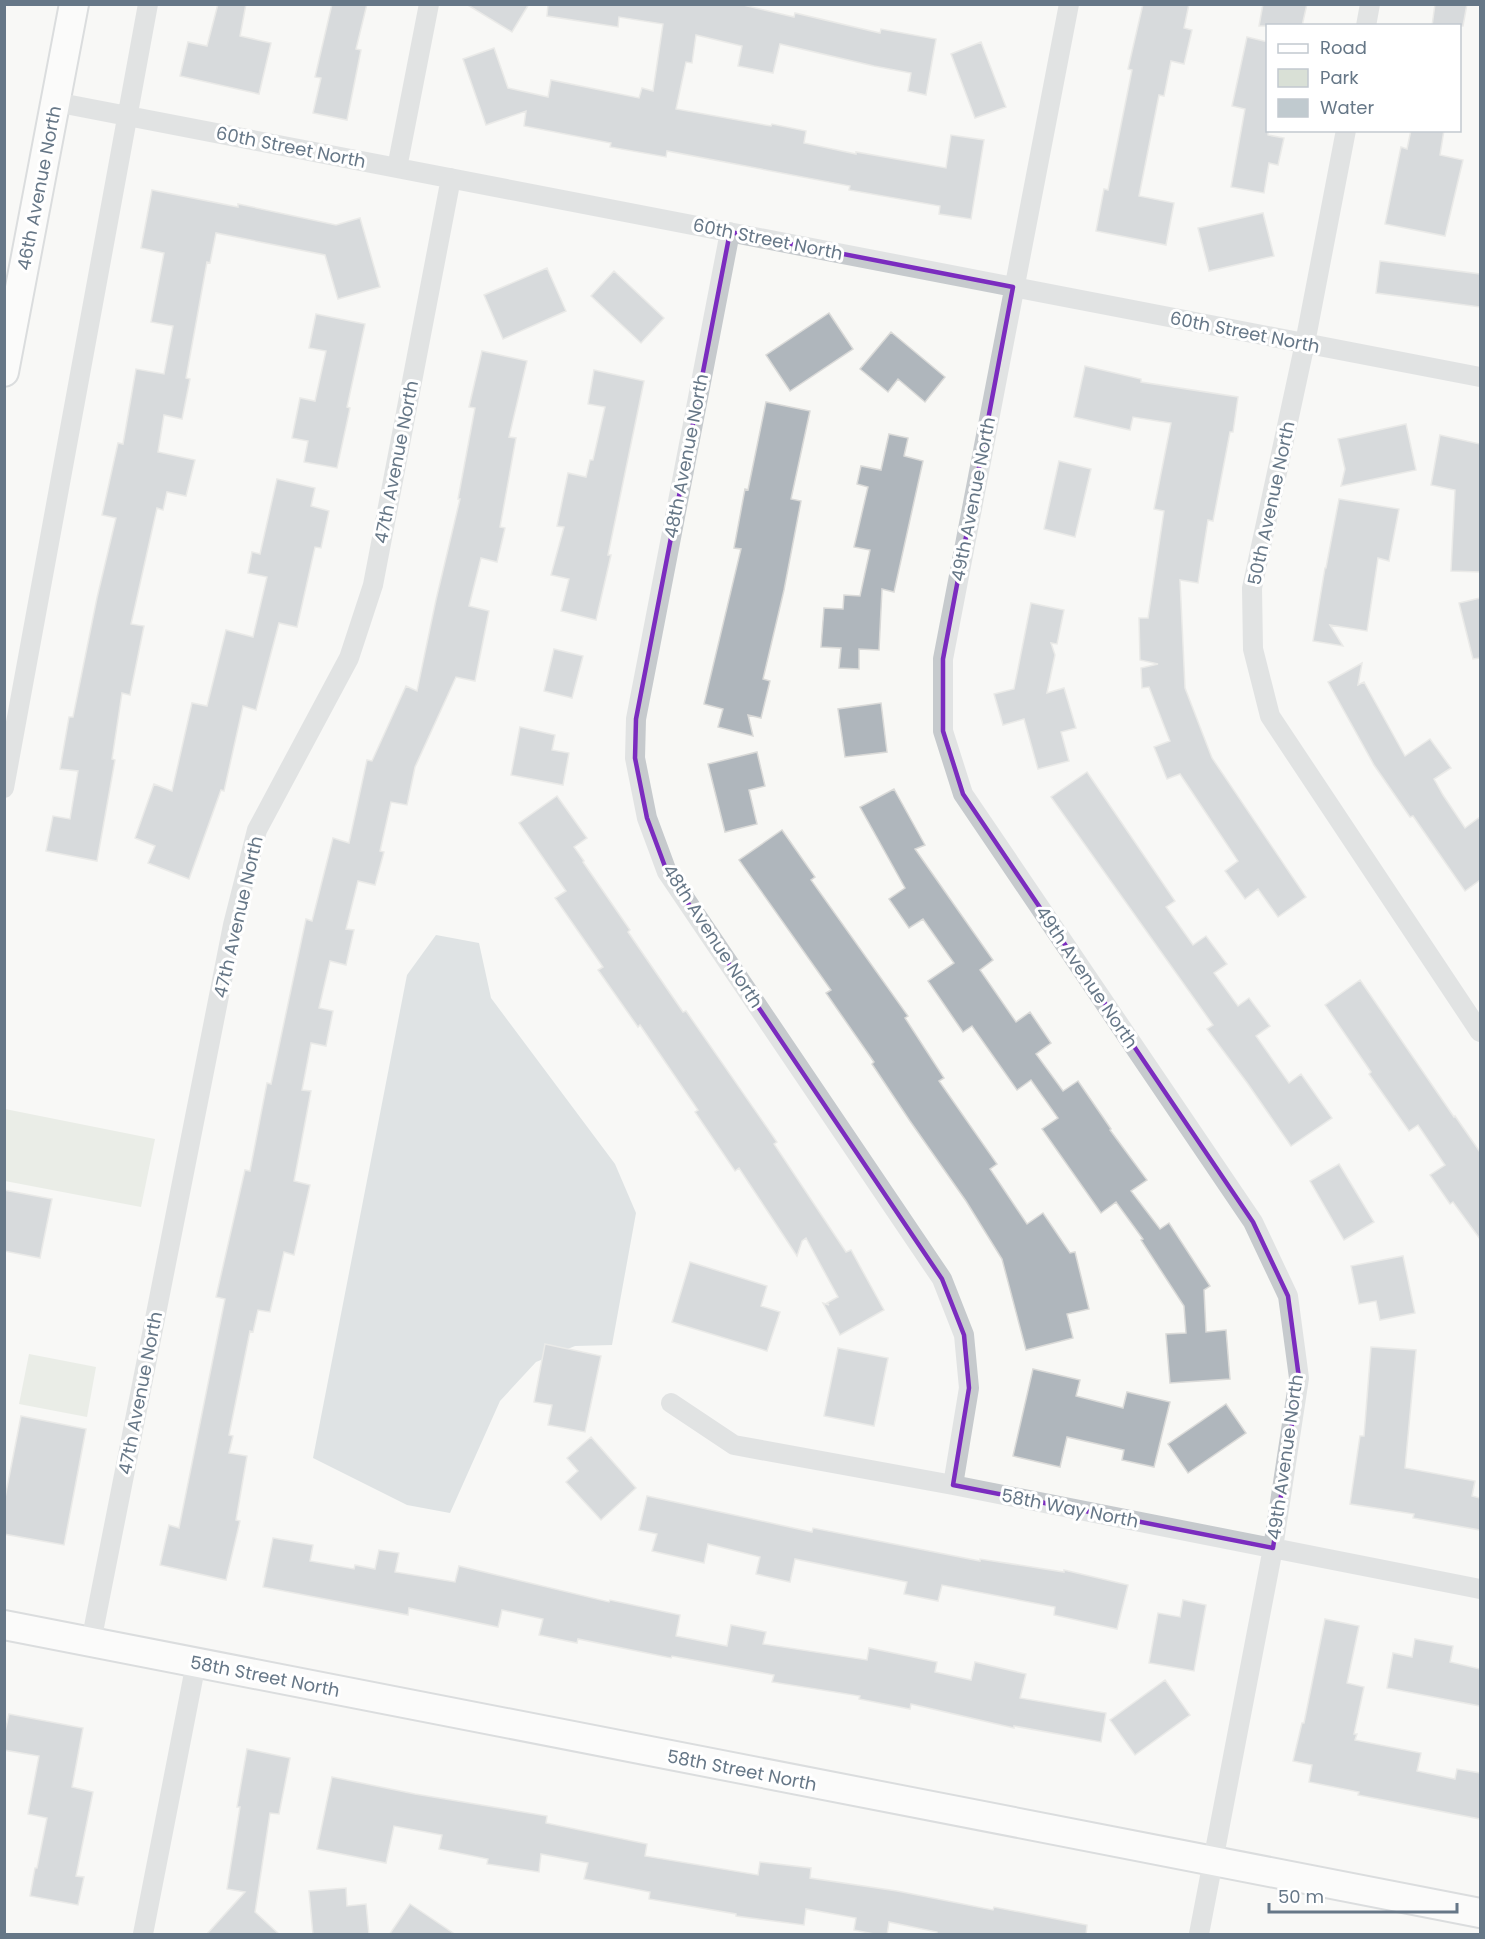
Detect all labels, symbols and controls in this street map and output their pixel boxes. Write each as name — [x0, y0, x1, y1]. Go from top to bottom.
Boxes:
legend — [1266, 24, 1461, 132]
text: Road — [1320, 35, 1367, 60]
text: Park — [1320, 65, 1359, 90]
text: Water — [1320, 95, 1374, 120]
street label: 46th Avenue North — [11, 104, 67, 272]
street label: 60th Street North — [214, 120, 368, 174]
street label: 60th Street North — [691, 212, 845, 266]
street label: 60th Street North — [1168, 305, 1322, 359]
street label: 48th Avenue North — [658, 372, 714, 540]
street label: 47th Avenue North — [368, 378, 424, 546]
street label: 49th Avenue North — [945, 415, 1001, 583]
street label: 50th Avenue North — [1241, 419, 1301, 587]
street label: 47th Avenue North — [207, 834, 269, 1000]
street label: 48th Avenue North — [657, 859, 769, 1013]
street label: 49th Avenue North — [1030, 901, 1144, 1053]
street label: 47th Avenue North — [112, 1309, 168, 1477]
street label: 49th Avenue North — [1261, 1373, 1309, 1541]
street label: 58th Way North — [999, 1482, 1141, 1534]
street label: 58th Street North — [188, 1649, 342, 1703]
street label: 58th Street North — [665, 1743, 819, 1797]
scale bar — [1269, 1876, 1456, 1914]
text: 50 m — [1278, 1884, 1324, 1909]

